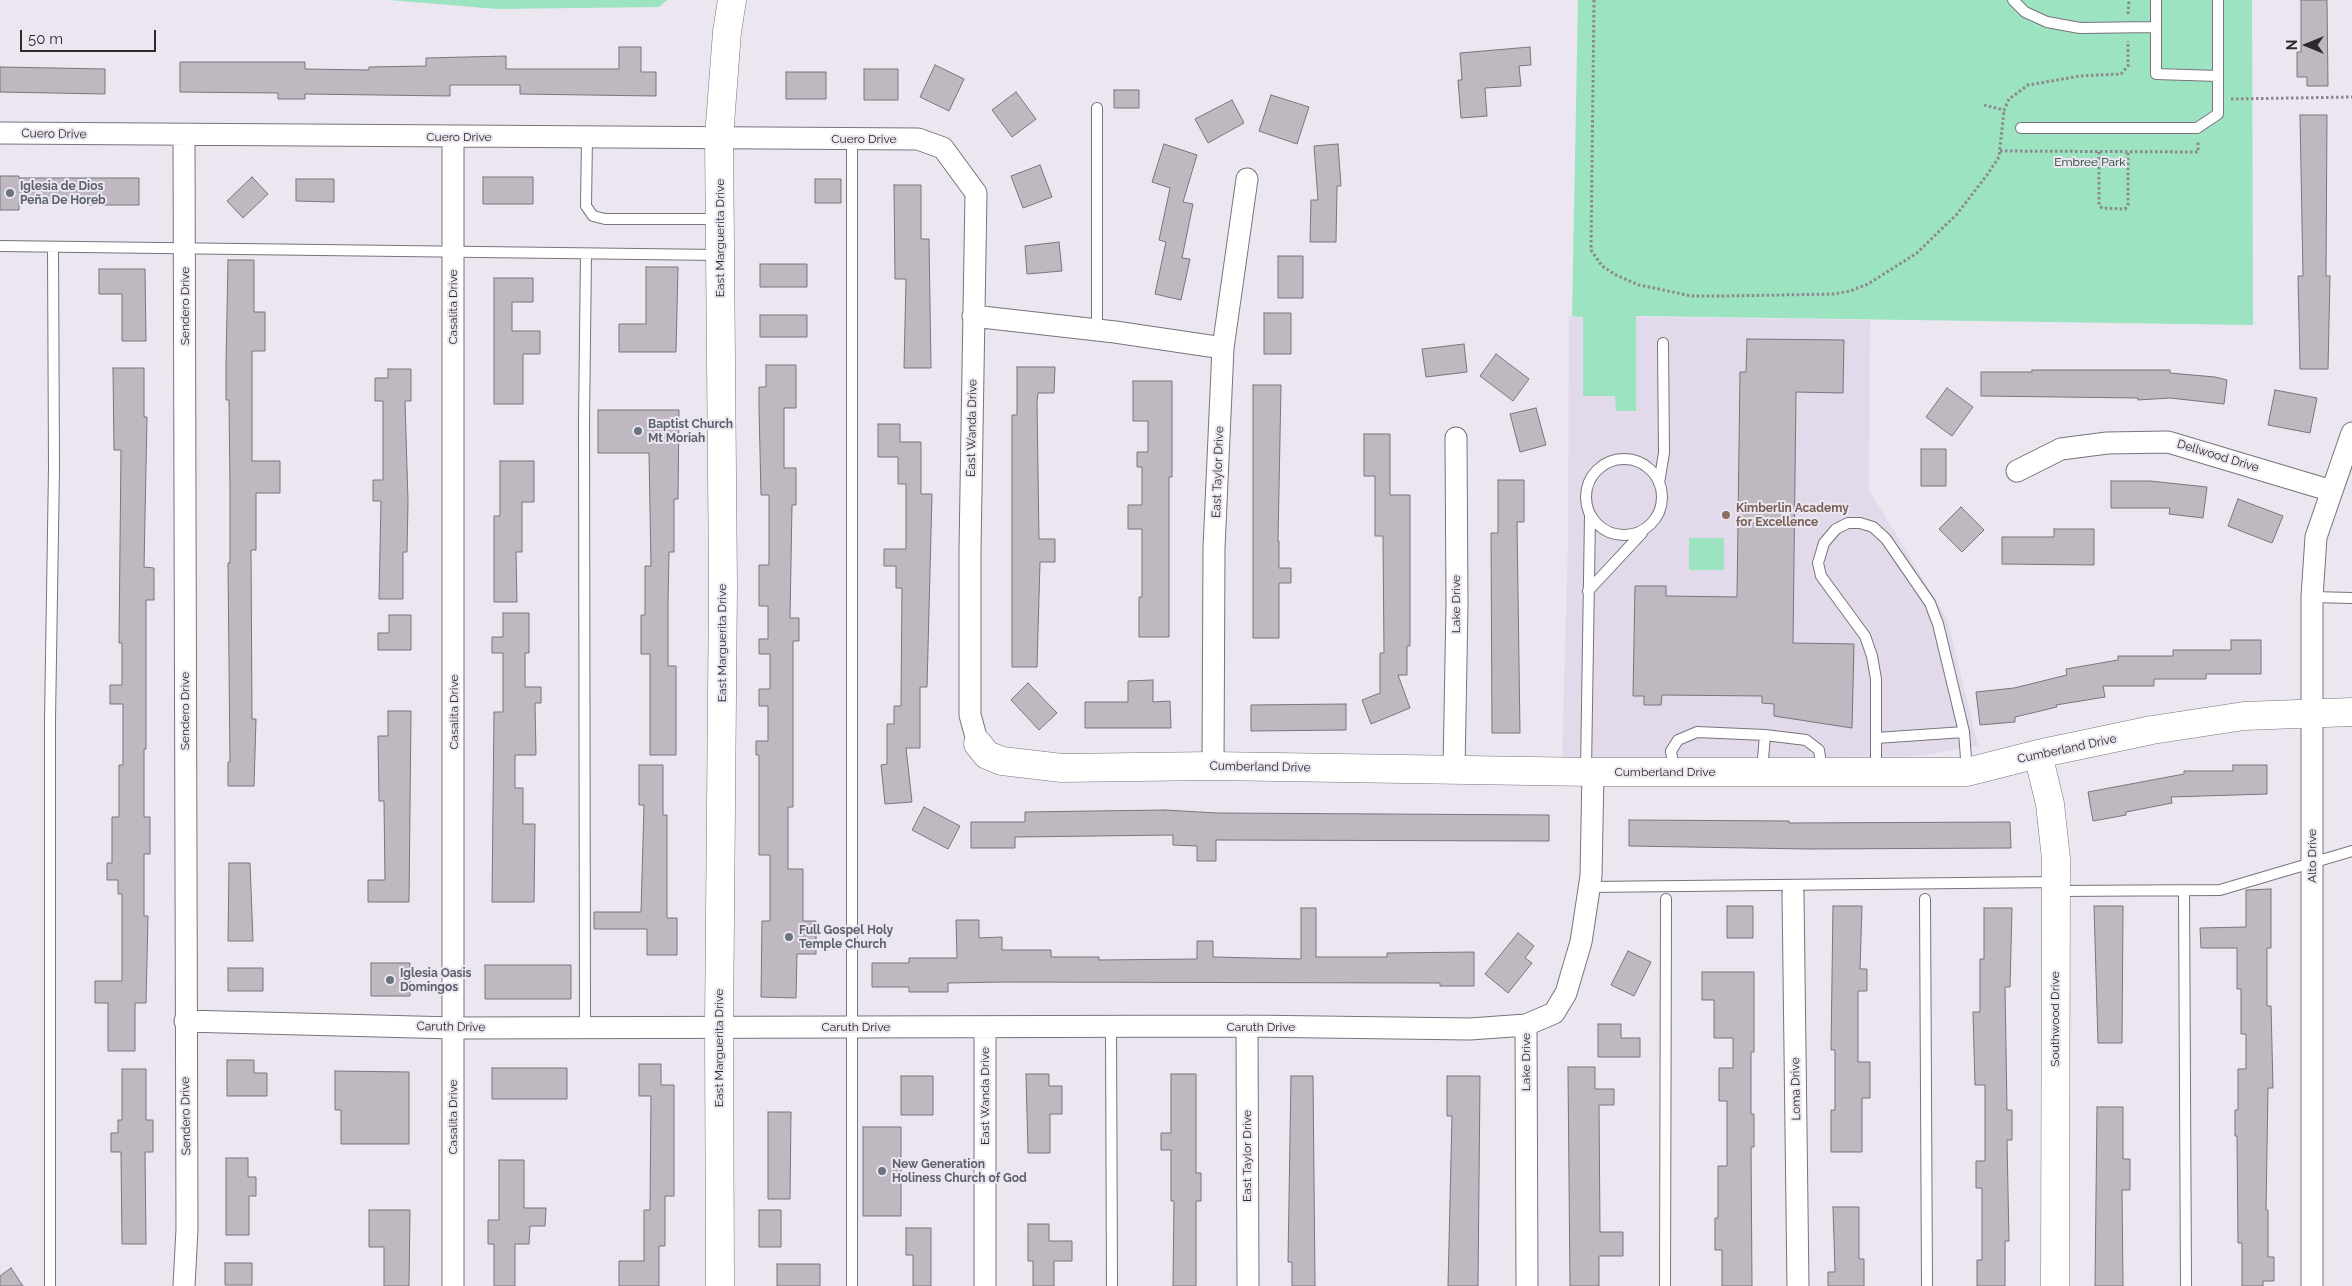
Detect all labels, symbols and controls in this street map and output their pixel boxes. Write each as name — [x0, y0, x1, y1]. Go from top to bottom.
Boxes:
scale bar — [22, 20, 159, 52]
north arrow — [2282, 20, 2332, 70]
text: 50 m — [28, 30, 63, 48]
text: N — [2284, 40, 2300, 50]
street label: Cuero Drive — [21, 126, 87, 142]
street label: Cuero Drive — [426, 130, 492, 144]
street label: Cuero Drive — [831, 132, 897, 146]
park label: Embree Park — [2054, 155, 2126, 169]
place label: Iglesia de Dios Peña De Horeb — [20, 179, 106, 207]
street label: East Marguerita Drive — [713, 179, 727, 297]
marker: Iglesia de Dios Peña De Horeb — [4, 187, 16, 199]
street label: Sendero Drive — [178, 267, 192, 345]
street label: Casalita Drive — [446, 269, 460, 345]
street label: East Wanda Drive — [964, 379, 980, 477]
place label: Baptist Church Mt Moriah — [648, 417, 733, 445]
marker: Baptist Church Mt Moriah — [632, 425, 644, 437]
street label: East Taylor Drive — [1209, 426, 1227, 518]
street label: Dellwood Drive — [2175, 437, 2261, 475]
place label: Kimberlin Academy for Excellence — [1736, 501, 1849, 529]
marker: Kimberlin Academy for Excellence — [1720, 509, 1732, 521]
street label: Lake Drive — [1449, 575, 1463, 633]
street label: East Marguerita Drive — [715, 584, 729, 702]
street label: Sendero Drive — [178, 672, 192, 750]
street label: Casalita Drive — [447, 674, 461, 750]
street label: Cumberland Drive — [2016, 731, 2118, 767]
street label: Cumberland Drive — [1209, 759, 1311, 775]
street label: Cumberland Drive — [1614, 765, 1716, 779]
street label: Alto Drive — [2305, 829, 2319, 883]
place label: Full Gospel Holy Temple Church — [799, 923, 893, 951]
marker: Full Gospel Holy Temple Church — [783, 931, 795, 943]
place label: Iglesia Oasis Domingos — [400, 966, 471, 994]
street label: Southwood Drive — [2048, 971, 2062, 1067]
marker: Iglesia Oasis Domingos — [384, 974, 396, 986]
street label: East Marguerita Drive — [712, 989, 726, 1107]
street label: Caruth Drive — [416, 1019, 486, 1035]
street label: Caruth Drive — [822, 1020, 890, 1034]
street label: Caruth Drive — [1227, 1020, 1295, 1034]
street label: Lake Drive — [1519, 1033, 1533, 1091]
street label: East Wanda Drive — [978, 1047, 992, 1145]
street label: Loma Drive — [1788, 1057, 1804, 1121]
street label: Sendero Drive — [178, 1077, 194, 1155]
street label: Casalita Drive — [446, 1079, 460, 1155]
street label: East Taylor Drive — [1240, 1110, 1254, 1202]
place label: New Generation Holiness Church of God — [892, 1157, 1027, 1185]
marker: New Generation Holiness Church of God — [876, 1165, 888, 1177]

